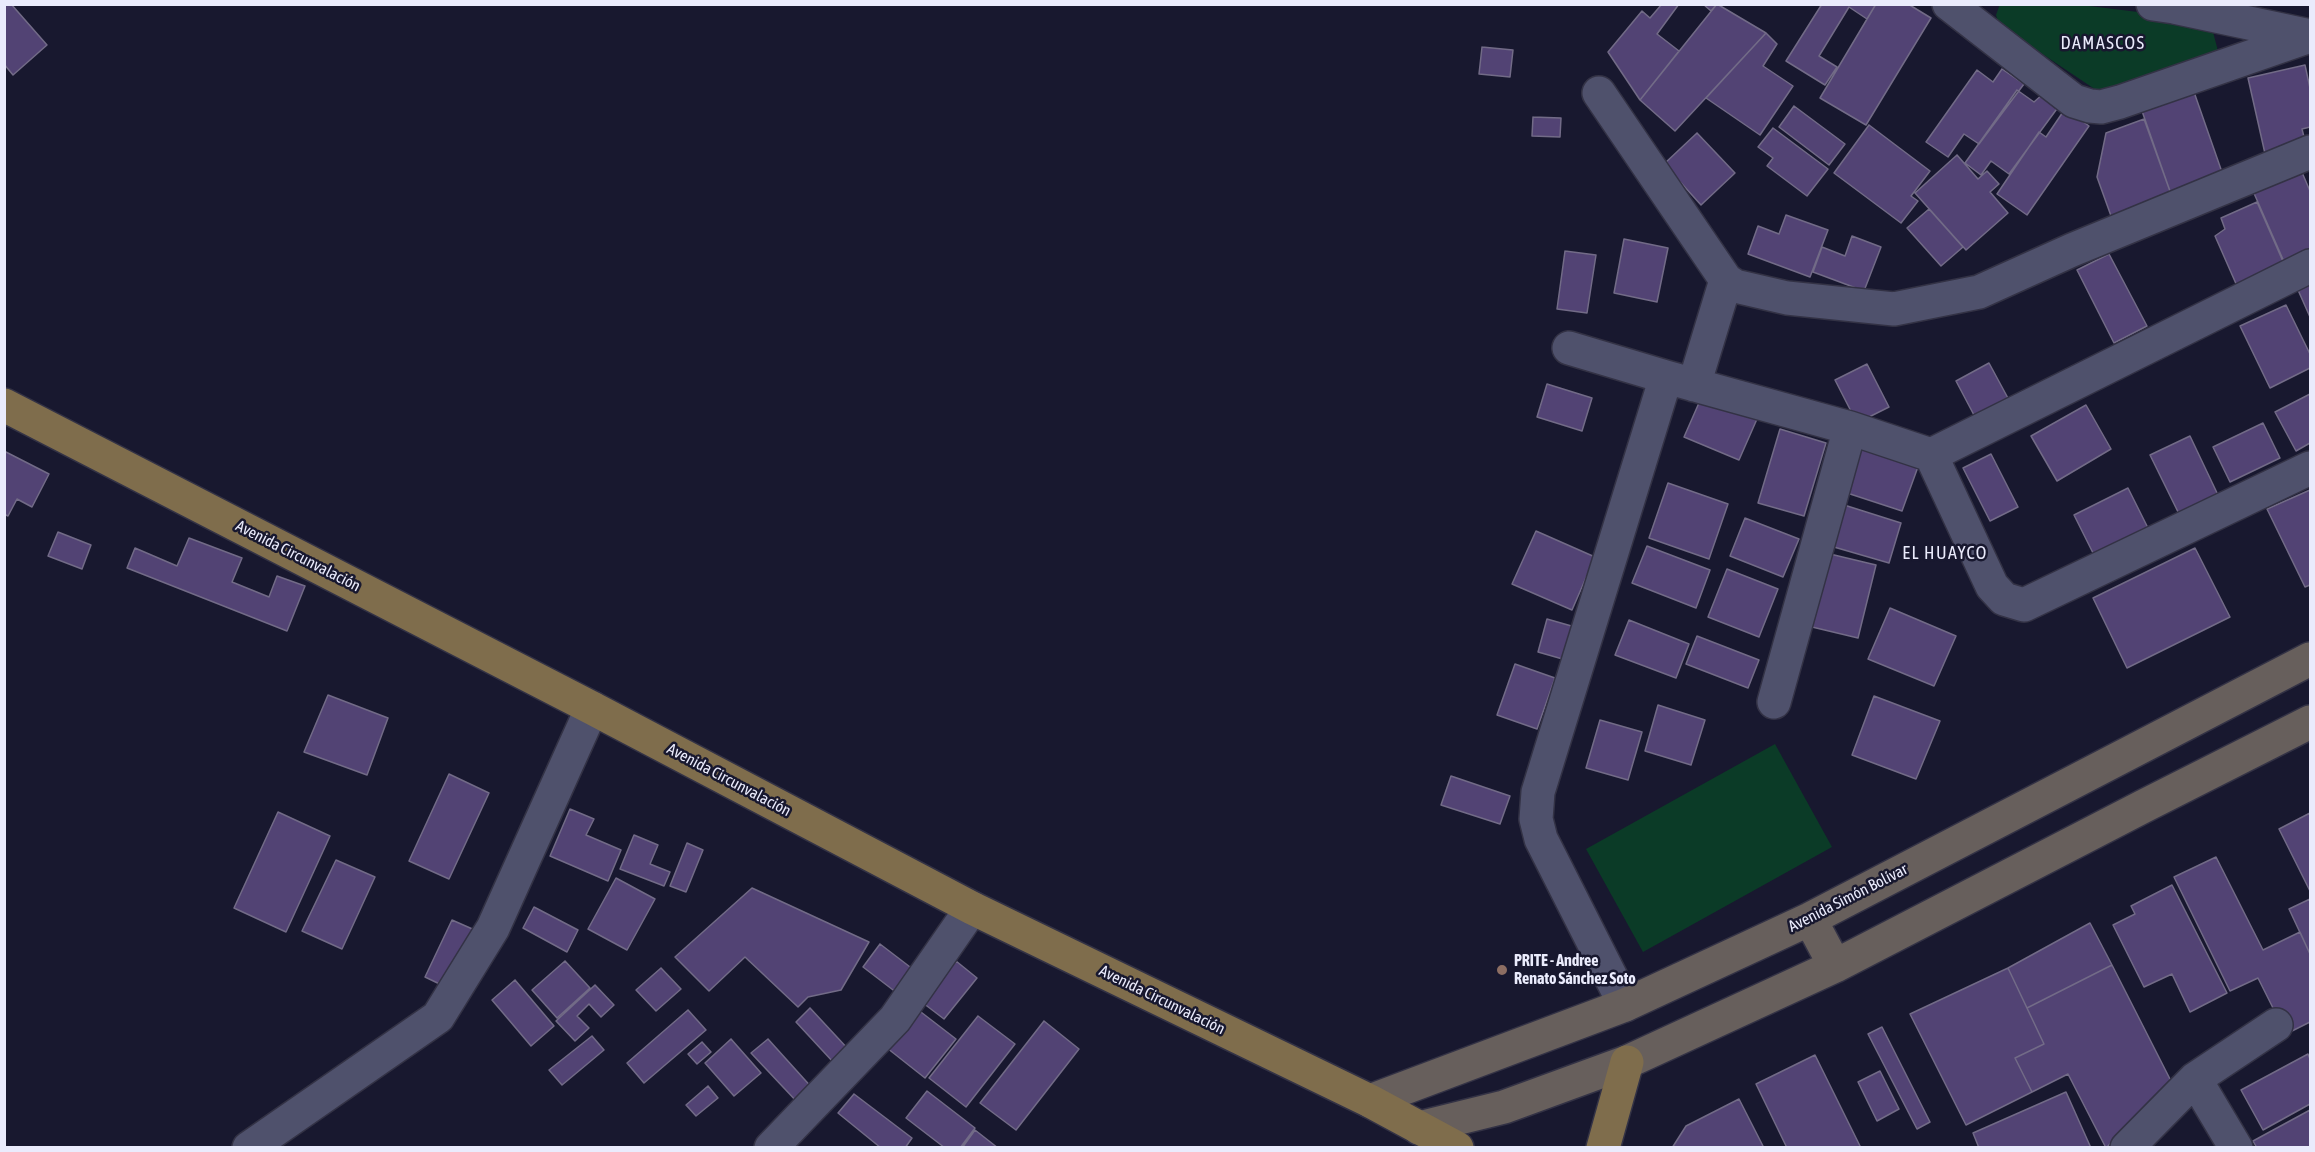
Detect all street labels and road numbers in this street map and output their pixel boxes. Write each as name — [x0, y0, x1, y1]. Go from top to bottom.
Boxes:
street label: Avenida Circunvalación — [232, 516, 364, 596]
street label: Avenida Circunvalación — [664, 739, 794, 821]
street label: Avenida Simón Bolívar — [1785, 860, 1911, 936]
street label: Avenida Circunvalación — [1096, 961, 1228, 1039]

